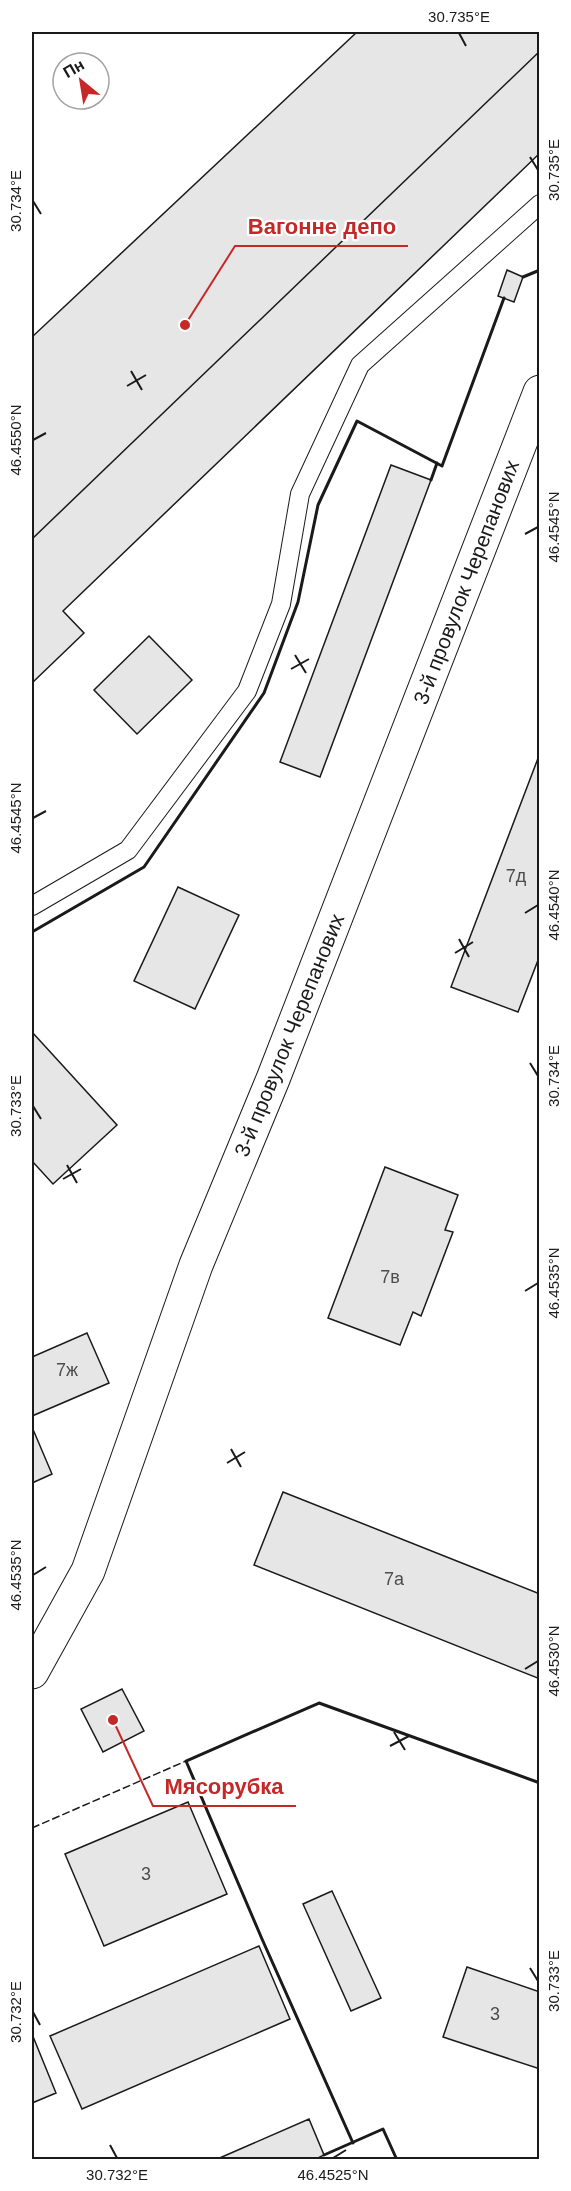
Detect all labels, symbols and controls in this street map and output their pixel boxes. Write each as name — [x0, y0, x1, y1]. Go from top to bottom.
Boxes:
text: 30.735°E — [428, 8, 490, 25]
north arrow — [51, 51, 111, 111]
text: Пн — [60, 56, 87, 81]
text: 30.735°E — [545, 139, 562, 201]
text: 30.734°E — [7, 170, 24, 232]
callout: Вагонне депо — [235, 206, 408, 246]
text: Вагонне депо — [248, 214, 396, 239]
text: 46.4550°N — [7, 404, 24, 476]
street label: 3-й провулок Черепанових — [409, 456, 523, 707]
text: 46.4545°N — [545, 491, 562, 563]
text: 46.4545°N — [7, 782, 24, 854]
house number: 7д — [506, 866, 527, 886]
text: 46.4540°N — [545, 869, 562, 941]
street label: 3-й провулок Черепанових — [230, 910, 348, 1160]
text: 30.734°E — [545, 1045, 562, 1107]
text: 30.733°E — [7, 1075, 24, 1137]
text: 46.4535°N — [545, 1247, 562, 1319]
house number: 7в — [380, 1267, 400, 1287]
house number: 7ж — [56, 1360, 78, 1380]
text: 46.4535°N — [7, 1539, 24, 1611]
house number: 7а — [384, 1569, 405, 1589]
text: 46.4530°N — [545, 1625, 562, 1697]
callout: Мясорубка — [153, 1766, 296, 1806]
text: Мясорубка — [164, 1774, 284, 1799]
house number: 3 — [141, 1864, 151, 1884]
text: 30.733°E — [545, 1950, 562, 2012]
text: 30.732°E — [7, 1981, 24, 2043]
house number: 3 — [490, 2004, 500, 2024]
text: 30.732°E — [86, 2166, 148, 2183]
text: 46.4525°N — [297, 2166, 369, 2183]

